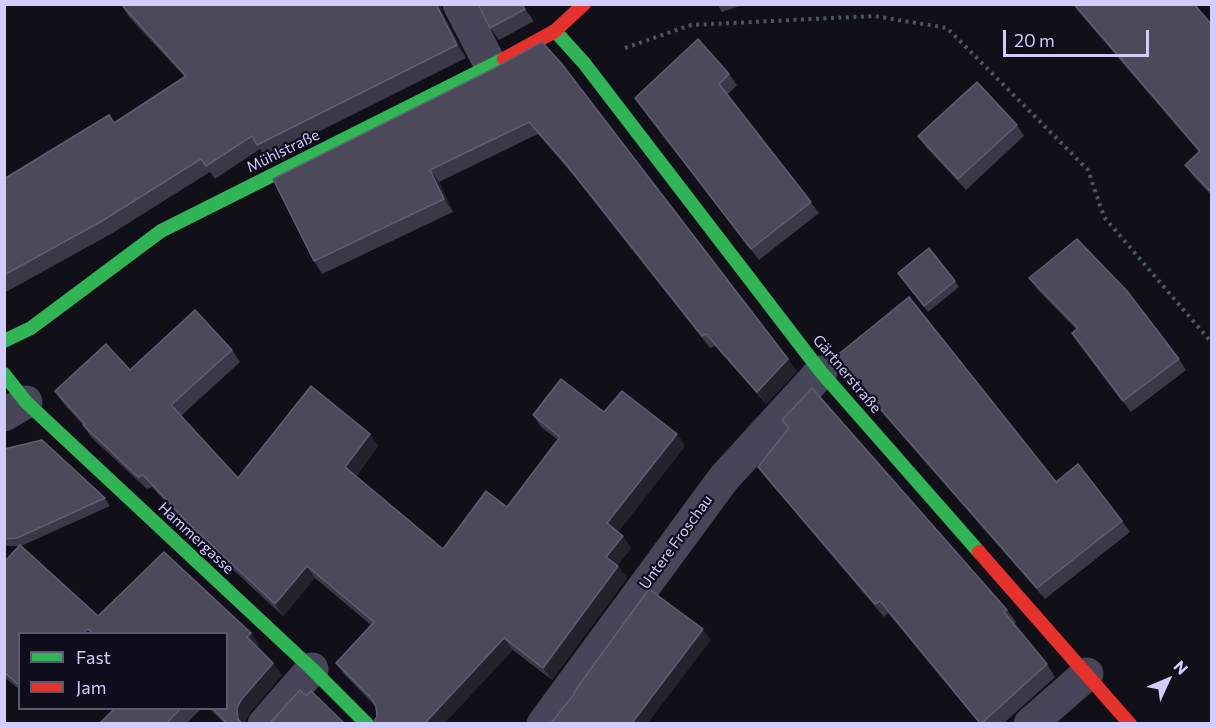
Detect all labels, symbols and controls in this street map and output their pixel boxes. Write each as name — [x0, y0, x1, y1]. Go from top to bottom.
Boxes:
scale bar — [1006, 18, 1152, 56]
text: 20 m — [1014, 29, 1055, 51]
street label: Mühlstraße — [244, 126, 322, 176]
street label: Gärtnerstraße — [809, 331, 885, 417]
street label: Untere Froschau — [636, 491, 716, 593]
street label: Hammergasse — [155, 498, 237, 578]
legend — [18, 632, 228, 710]
text: Fast — [76, 646, 111, 668]
north arrow — [1138, 650, 1198, 710]
text: N — [1170, 656, 1192, 678]
text: Jam — [76, 676, 106, 698]

